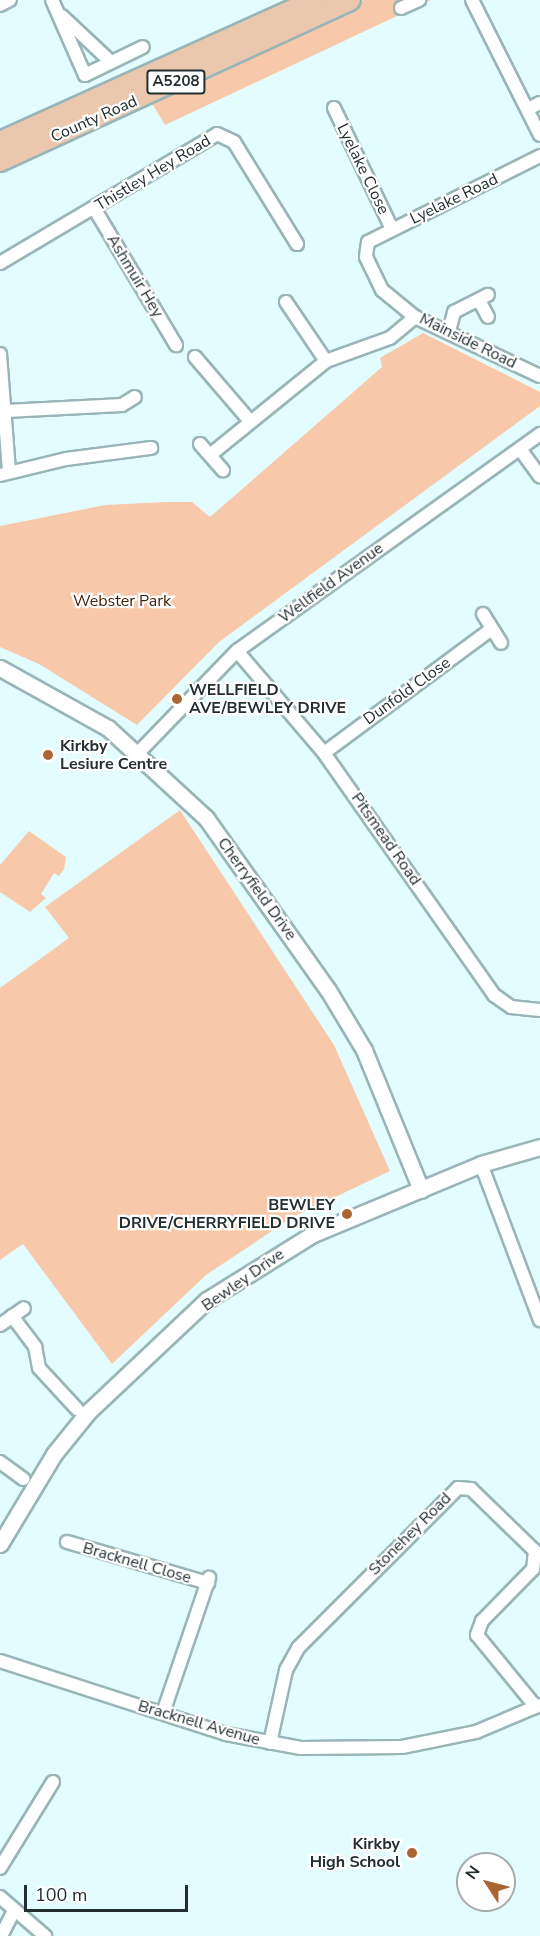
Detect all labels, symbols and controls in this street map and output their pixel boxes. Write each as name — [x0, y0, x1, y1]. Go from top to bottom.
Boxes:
road number: A5208 — [146, 70, 206, 94]
street label: County Road — [48, 91, 140, 147]
street label: Lyelake Close — [333, 120, 393, 218]
street label: Thistley Hey Road — [92, 131, 214, 215]
street label: Lyelake Road — [407, 169, 501, 229]
street label: Ashmuir Hey — [103, 231, 167, 321]
street label: Mainside Road — [416, 309, 520, 373]
street label: Wellfield Avenue — [275, 539, 387, 627]
park label: Webster Park — [73, 591, 171, 611]
street label: Dunfold Close — [360, 653, 454, 729]
place label: WELLFIELD AVE/BEWLEY DRIVE — [189, 680, 346, 718]
marker: WELLFIELD AVE/BEWLEY DRIVE — [170, 692, 184, 706]
place label: Kirkby Lesiure Centre — [60, 736, 167, 774]
marker: Kirkby Lesiure Centre — [41, 748, 55, 762]
street label: Pitsmead Road — [347, 789, 425, 889]
street label: Cherryfield Drive — [213, 834, 301, 944]
place label: BEWLEY DRIVE/CHERRYFIELD DRIVE — [119, 1195, 335, 1233]
marker: BEWLEY DRIVE/CHERRYFIELD DRIVE — [340, 1207, 354, 1221]
street label: Bewley Drive — [198, 1245, 288, 1315]
street label: Stonehey Road — [365, 1489, 455, 1579]
street label: Bracknell Close — [80, 1538, 194, 1588]
street label: Bracknell Avenue — [136, 1696, 262, 1750]
place label: Kirkby High School — [310, 1834, 400, 1872]
marker: Kirkby High School — [405, 1846, 419, 1860]
north arrow — [456, 1852, 516, 1912]
text: N — [461, 1861, 485, 1884]
scale bar — [27, 1873, 190, 1911]
text: 100 m — [35, 1883, 87, 1907]

